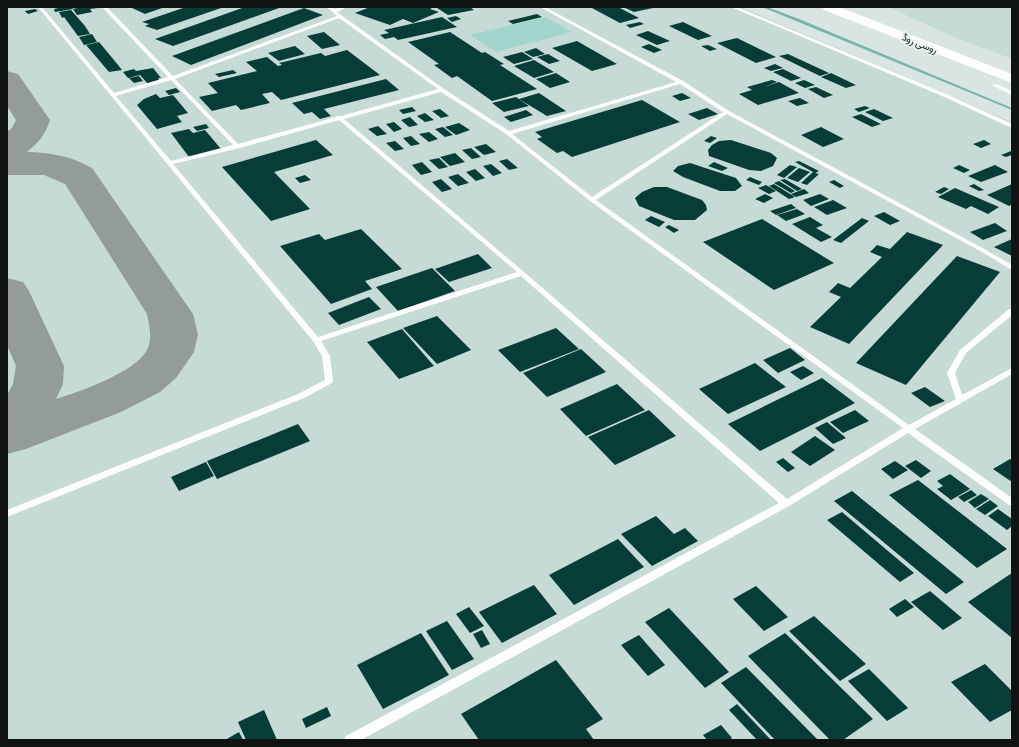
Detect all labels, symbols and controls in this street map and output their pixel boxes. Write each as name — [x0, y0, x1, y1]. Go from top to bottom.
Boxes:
street label: روسی روڈ — [900, 31, 939, 56]

